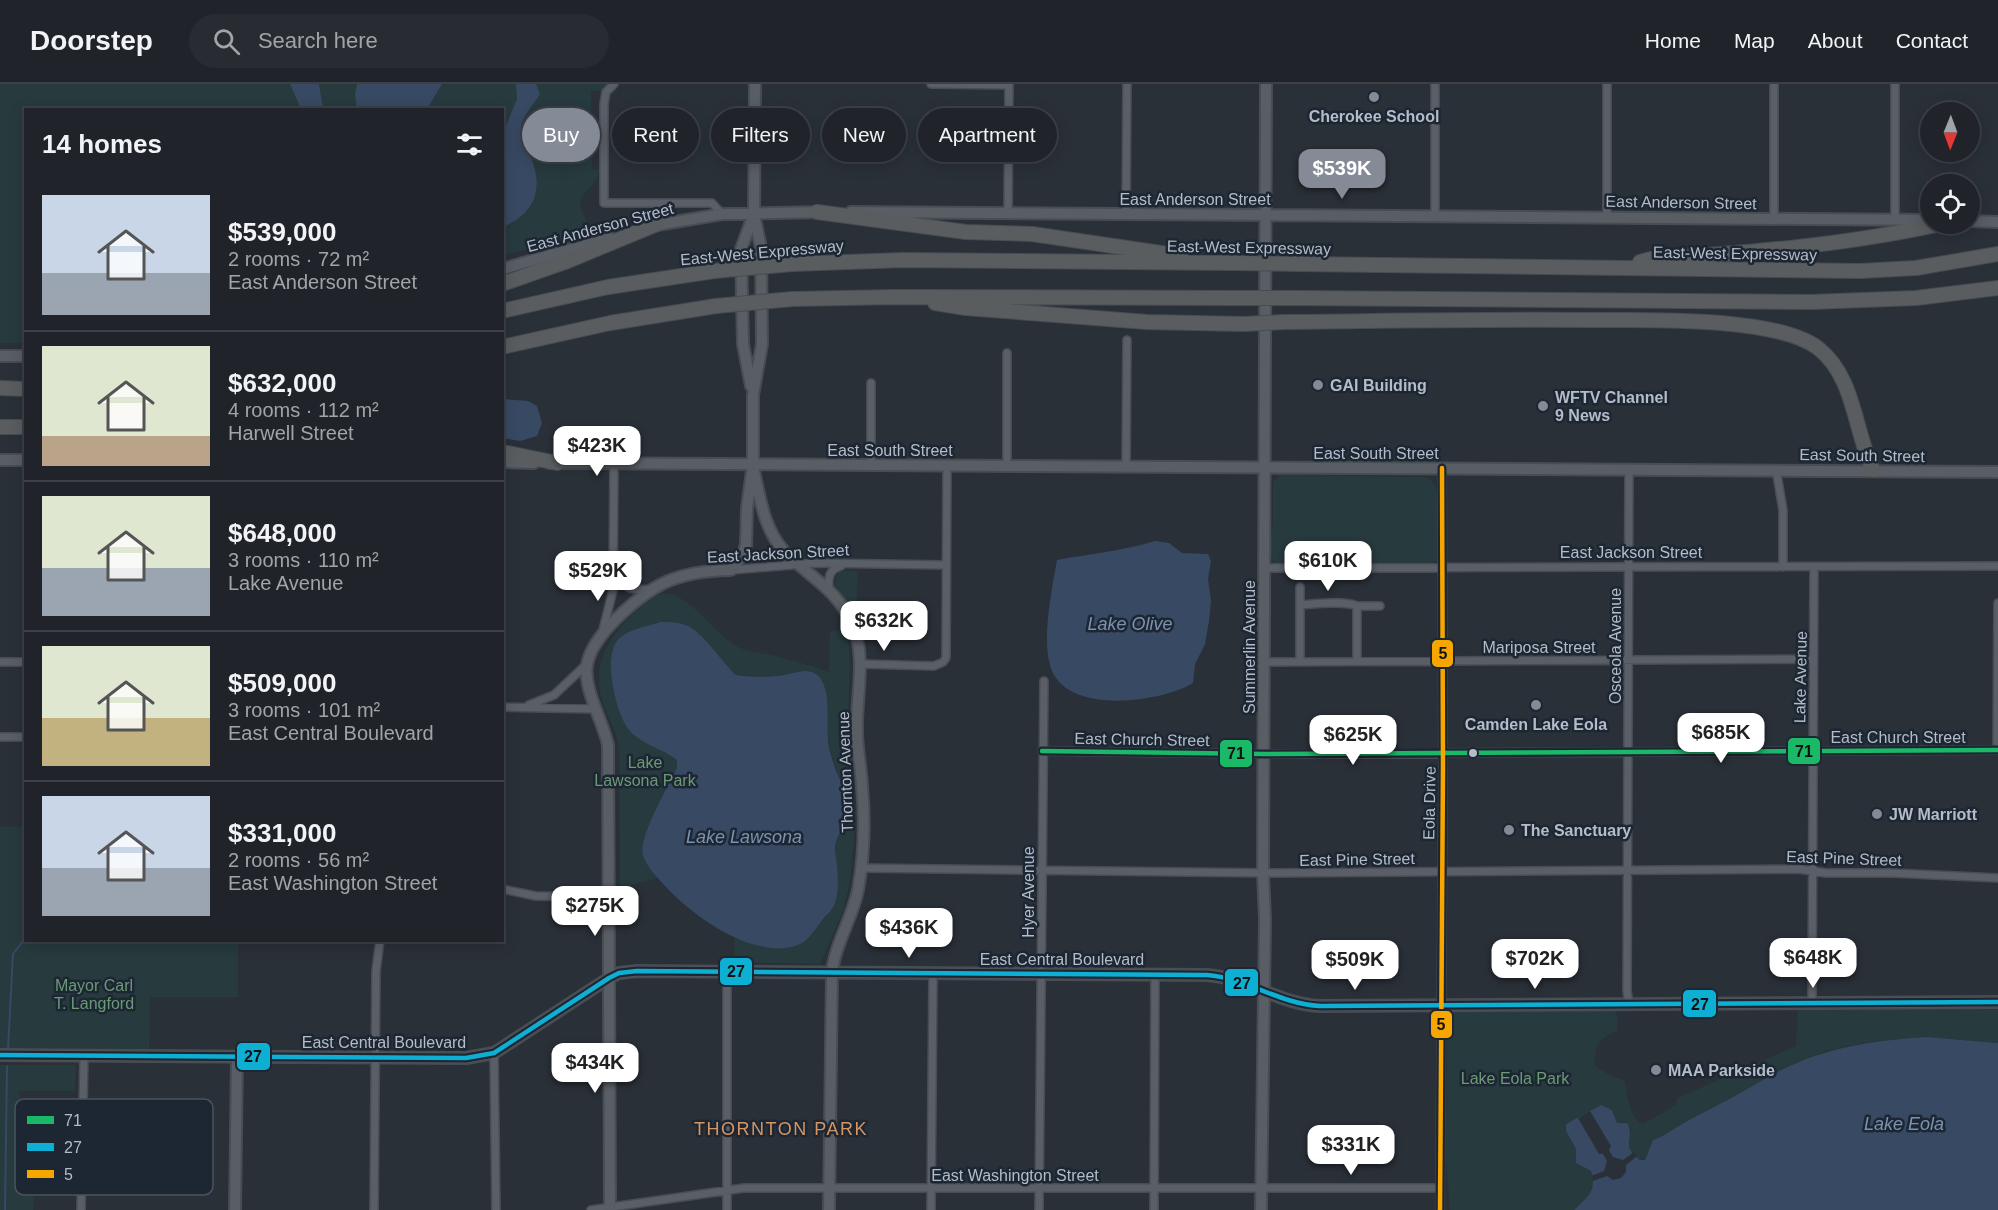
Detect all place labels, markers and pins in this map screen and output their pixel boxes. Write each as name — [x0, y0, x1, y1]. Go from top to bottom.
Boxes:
marker: Cherokee School — [1367, 90, 1381, 104]
place label: Cherokee School — [1309, 108, 1439, 125]
pin: $539K — [1300, 149, 1384, 200]
place label: GAI Building — [1330, 377, 1427, 394]
marker: GAI Building — [1311, 378, 1325, 392]
place label: WFTV Channel 9 News — [1555, 389, 1668, 424]
marker: WFTV Channel 9 News — [1536, 399, 1550, 413]
pin: $423K — [555, 426, 639, 477]
pin: $610K — [1286, 541, 1370, 592]
pin: $529K — [556, 551, 640, 602]
pin: $632K — [842, 601, 926, 652]
marker: Camden Lake Eola — [1529, 698, 1543, 712]
pin: $685K — [1679, 713, 1763, 764]
pin: $625K — [1311, 715, 1395, 766]
place label: Camden Lake Eola — [1465, 716, 1607, 733]
unlabelled marker — [1467, 747, 1479, 759]
place label: JW Marriott — [1889, 806, 1978, 823]
marker: JW Marriott — [1870, 807, 1884, 821]
place label: The Sanctuary — [1521, 822, 1631, 839]
marker: The Sanctuary — [1502, 823, 1516, 837]
pin: $275K — [553, 886, 637, 937]
pin: $436K — [867, 908, 951, 959]
pin: $648K — [1771, 938, 1855, 989]
pin: $702K — [1493, 939, 1577, 990]
pin: $509K — [1313, 940, 1397, 991]
pin: $434K — [553, 1043, 637, 1094]
place label: MAA Parkside — [1668, 1062, 1775, 1079]
marker: MAA Parkside — [1649, 1063, 1663, 1077]
pin: $331K — [1309, 1125, 1393, 1176]

